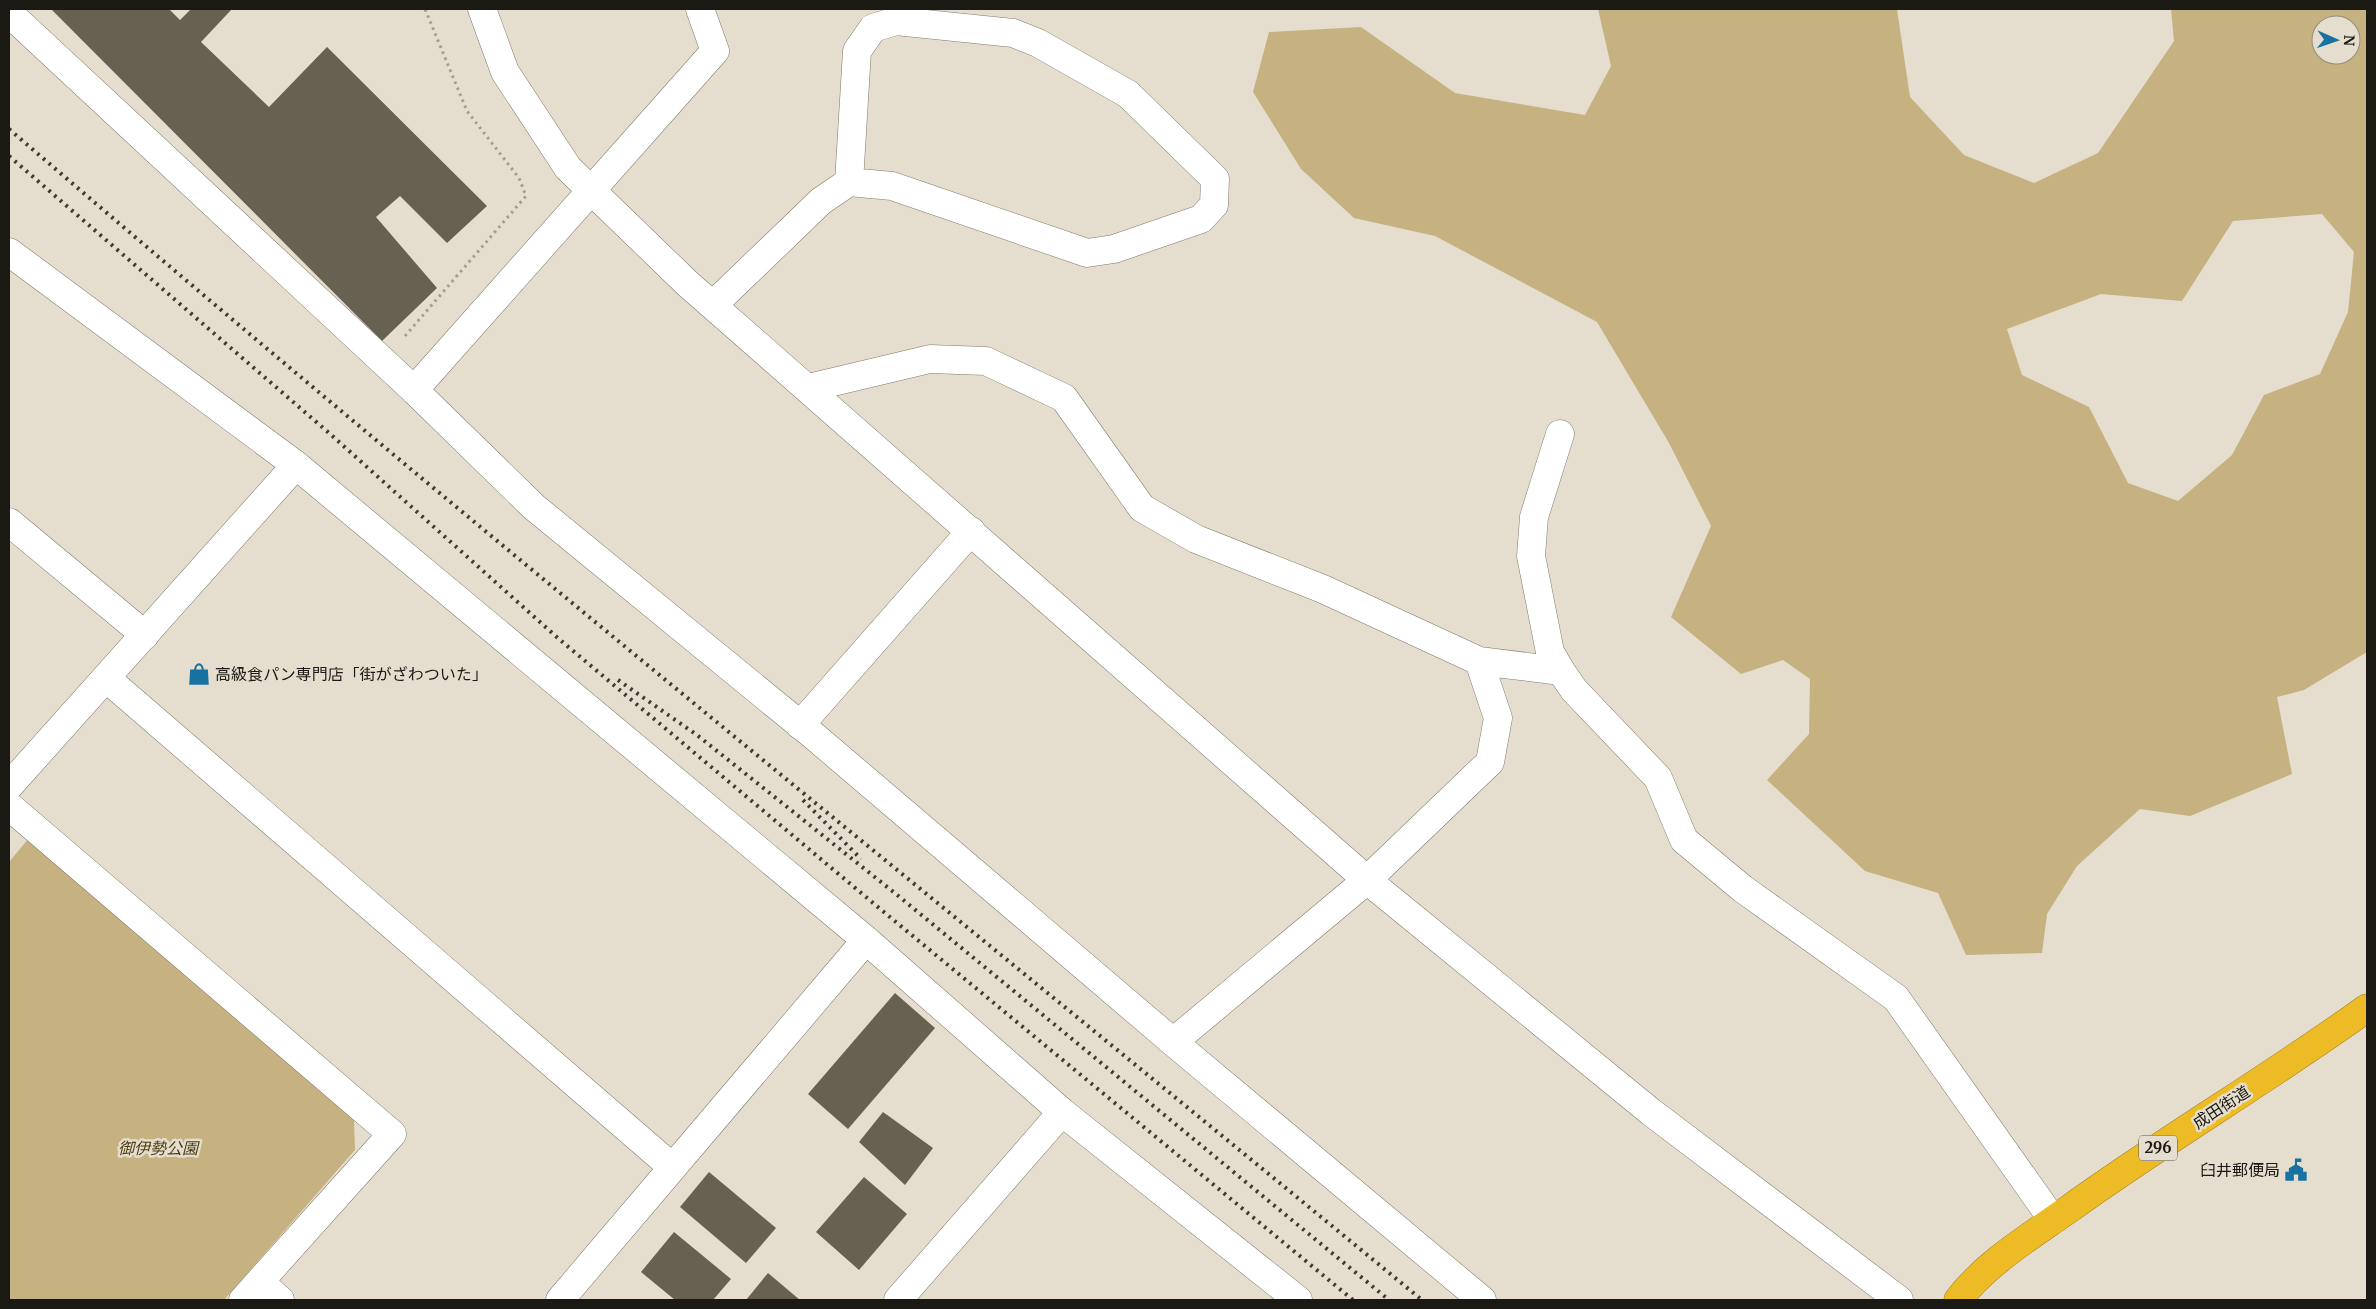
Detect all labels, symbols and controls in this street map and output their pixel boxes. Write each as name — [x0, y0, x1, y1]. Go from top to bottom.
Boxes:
north arrow — [2311, 15, 2361, 65]
text: N — [2340, 35, 2358, 46]
shop icon: 高級食パン専門店「街がざわついた」 — [186, 661, 212, 687]
place label: 高級食パン専門店「街がざわついた」 — [215, 664, 488, 684]
street label: 成田街道 — [2189, 1081, 2253, 1133]
road number: 296 — [2139, 1136, 2177, 1160]
park label: 御伊勢公園 — [118, 1138, 200, 1158]
public building icon: 臼井郵便局 — [2283, 1157, 2309, 1183]
place label: 臼井郵便局 — [2200, 1160, 2280, 1180]

